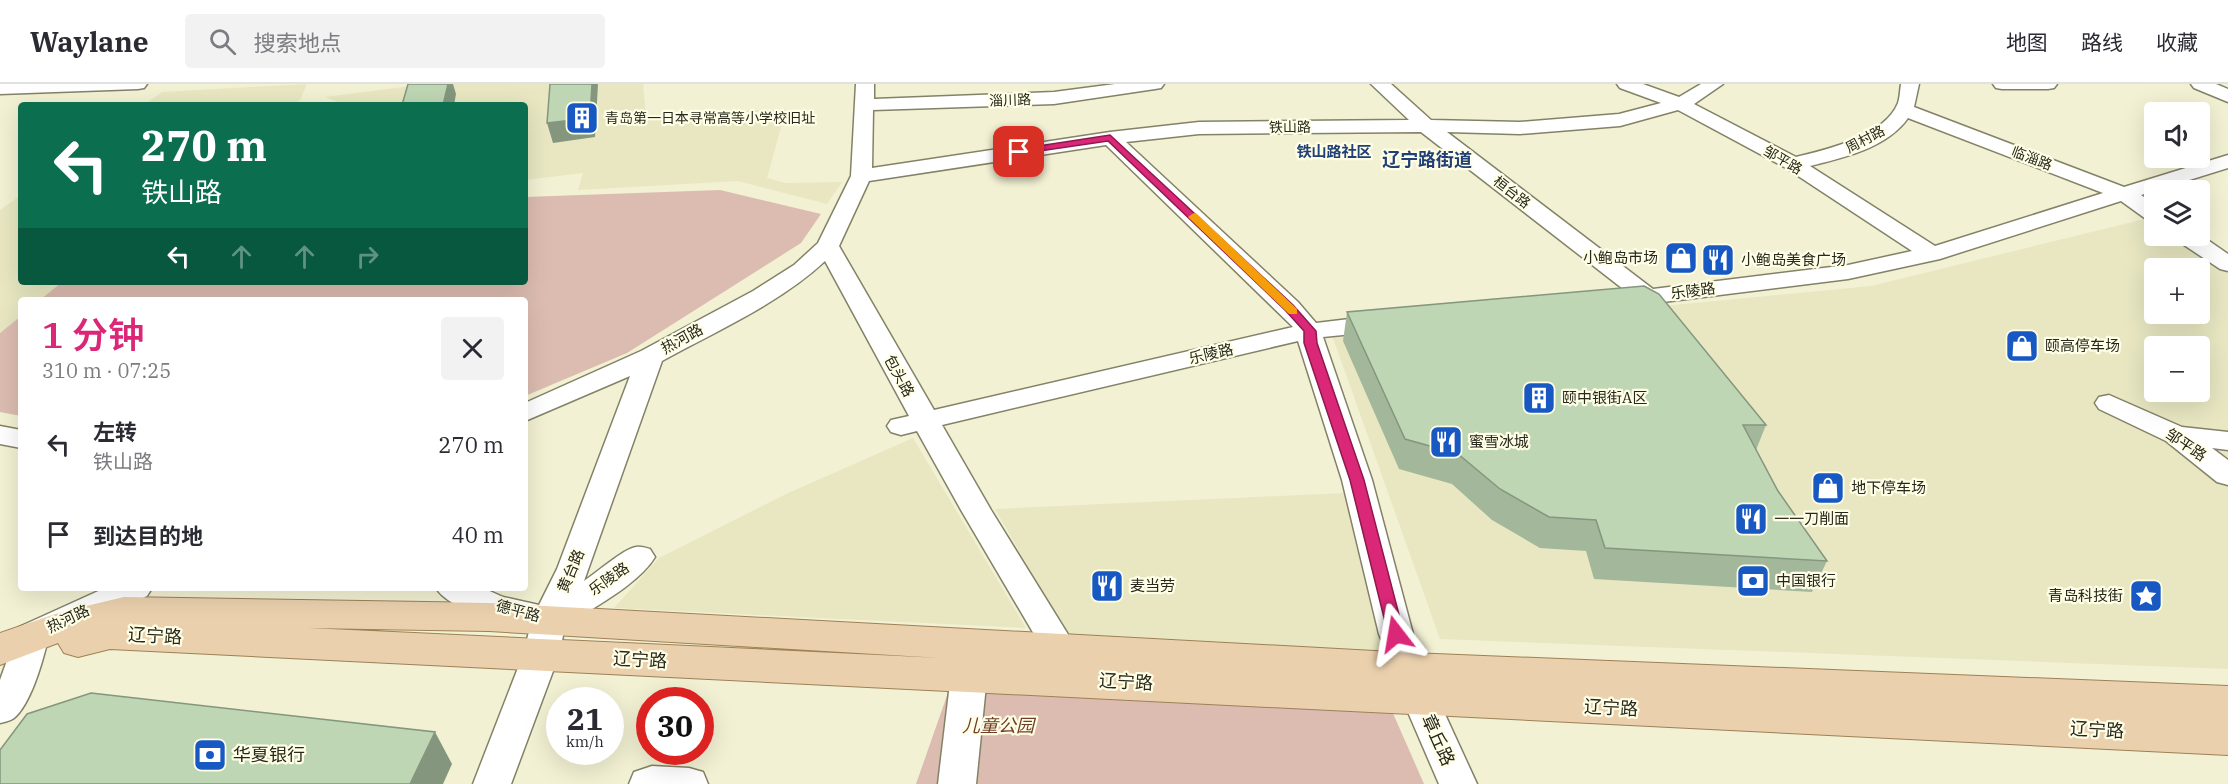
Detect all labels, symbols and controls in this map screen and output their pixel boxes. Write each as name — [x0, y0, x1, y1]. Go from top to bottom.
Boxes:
search box — [185, 14, 605, 68]
text: Waylane — [30, 23, 149, 60]
icon: search — [206, 25, 239, 58]
text: 搜索地点 — [254, 28, 342, 57]
text: 地图 — [2006, 28, 2048, 56]
text: 路线 — [2081, 28, 2123, 56]
text: 收藏 — [2156, 28, 2198, 56]
street label: 淄川路 — [989, 90, 1031, 110]
building icon: 青岛第一日本寻常高等小学校旧址 — [564, 100, 600, 136]
map controls — [2144, 102, 2210, 402]
button: sound — [2144, 102, 2210, 168]
place label: 青岛第一日本寻常高等小学校旧址 — [605, 109, 815, 127]
text: 270 m — [141, 118, 267, 173]
street label: 铁山路 — [1269, 118, 1311, 136]
street label: 周村路 — [1842, 121, 1888, 157]
icon: left — [42, 126, 120, 204]
pin — [993, 126, 1044, 177]
icon: arrive — [1002, 135, 1035, 168]
district label: 铁山路社区 — [1296, 142, 1372, 161]
street label: 邹平路 — [1760, 142, 1806, 178]
street label: 临淄路 — [2009, 142, 2055, 174]
district label: 辽宁路街道 — [1382, 148, 1472, 171]
street label: 桓台路 — [1490, 172, 1534, 212]
text: 铁山路 — [141, 174, 222, 209]
button: layers — [2144, 180, 2210, 246]
icon: left — [162, 240, 195, 273]
icon: ahead — [225, 240, 258, 273]
icon: ahead — [288, 240, 321, 273]
icon: right — [351, 240, 384, 273]
shop icon: 小鲍岛市场 — [1663, 240, 1699, 276]
restaurant icon: 小鲍岛美食广场 — [1700, 242, 1736, 278]
place label: 小鲍岛市场 — [1583, 248, 1658, 267]
place label: 小鲍岛美食广场 — [1741, 250, 1846, 269]
button: + — [2144, 258, 2210, 324]
street label: 乐陵路 — [1669, 278, 1716, 303]
text: 1 分钟 — [42, 311, 144, 358]
button: close — [441, 317, 504, 380]
street label: 热河路 — [657, 319, 706, 358]
shop icon: 颐高停车场 — [2004, 328, 2040, 364]
place label: 颐高停车场 — [2045, 336, 2120, 355]
button: − — [2144, 336, 2210, 402]
street label: 乐陵路 — [1187, 339, 1235, 368]
street label: 包头路 — [880, 351, 919, 400]
text: 310 m · 07:25 — [42, 357, 171, 384]
building icon: 颐中银街A区 — [1521, 380, 1557, 416]
place label: 颐中银街A区 — [1562, 388, 1647, 407]
text: 左转 — [93, 417, 137, 446]
restaurant icon: 蜜雪冰城 — [1428, 424, 1464, 460]
street label: 邹平路 — [2162, 424, 2210, 465]
icon: left — [42, 428, 75, 461]
text: 270 m — [438, 430, 504, 459]
place label: 蜜雪冰城 — [1469, 432, 1529, 451]
text: 铁山路 — [93, 448, 153, 475]
shop icon: 地下停车场 — [1810, 470, 1846, 506]
place label: 地下停车场 — [1851, 478, 1926, 497]
restaurant icon: 一一刀削面 — [1733, 501, 1769, 537]
place label: 一一刀削面 — [1774, 509, 1849, 528]
icon: arrive — [42, 518, 75, 551]
text: 40 m — [452, 520, 504, 549]
text: 到达目的地 — [93, 521, 203, 550]
street label: 黄台路 — [553, 546, 588, 595]
street label: 乐陵路 — [585, 558, 633, 599]
bank icon: 中国银行 — [1735, 563, 1771, 599]
restaurant icon: 麦当劳 — [1089, 568, 1125, 604]
place label: 中国银行 — [1776, 571, 1836, 590]
place label: 麦当劳 — [1130, 576, 1175, 595]
place icon: 青岛科技街 — [2128, 578, 2164, 614]
place label: 青岛科技街 — [2048, 586, 2123, 605]
street label: 德平路 — [494, 596, 542, 626]
street label: 热河路 — [43, 600, 92, 637]
position arrow — [1364, 602, 1428, 666]
street label: 辽宁路 — [127, 623, 183, 648]
street label: 辽宁路 — [612, 647, 668, 672]
street label: 辽宁路 — [1098, 669, 1154, 694]
speed limit sign: 30 — [636, 687, 714, 765]
street label: 辽宁路 — [1583, 695, 1639, 720]
text: 21 — [567, 699, 603, 738]
street label: 章丘路 — [1417, 710, 1460, 769]
park label: 儿童公园 — [962, 714, 1037, 737]
street label: 辽宁路 — [2069, 717, 2125, 742]
text: km/h — [566, 732, 604, 751]
bank icon: 华夏银行 — [192, 737, 228, 773]
place label: 华夏银行 — [233, 743, 305, 766]

